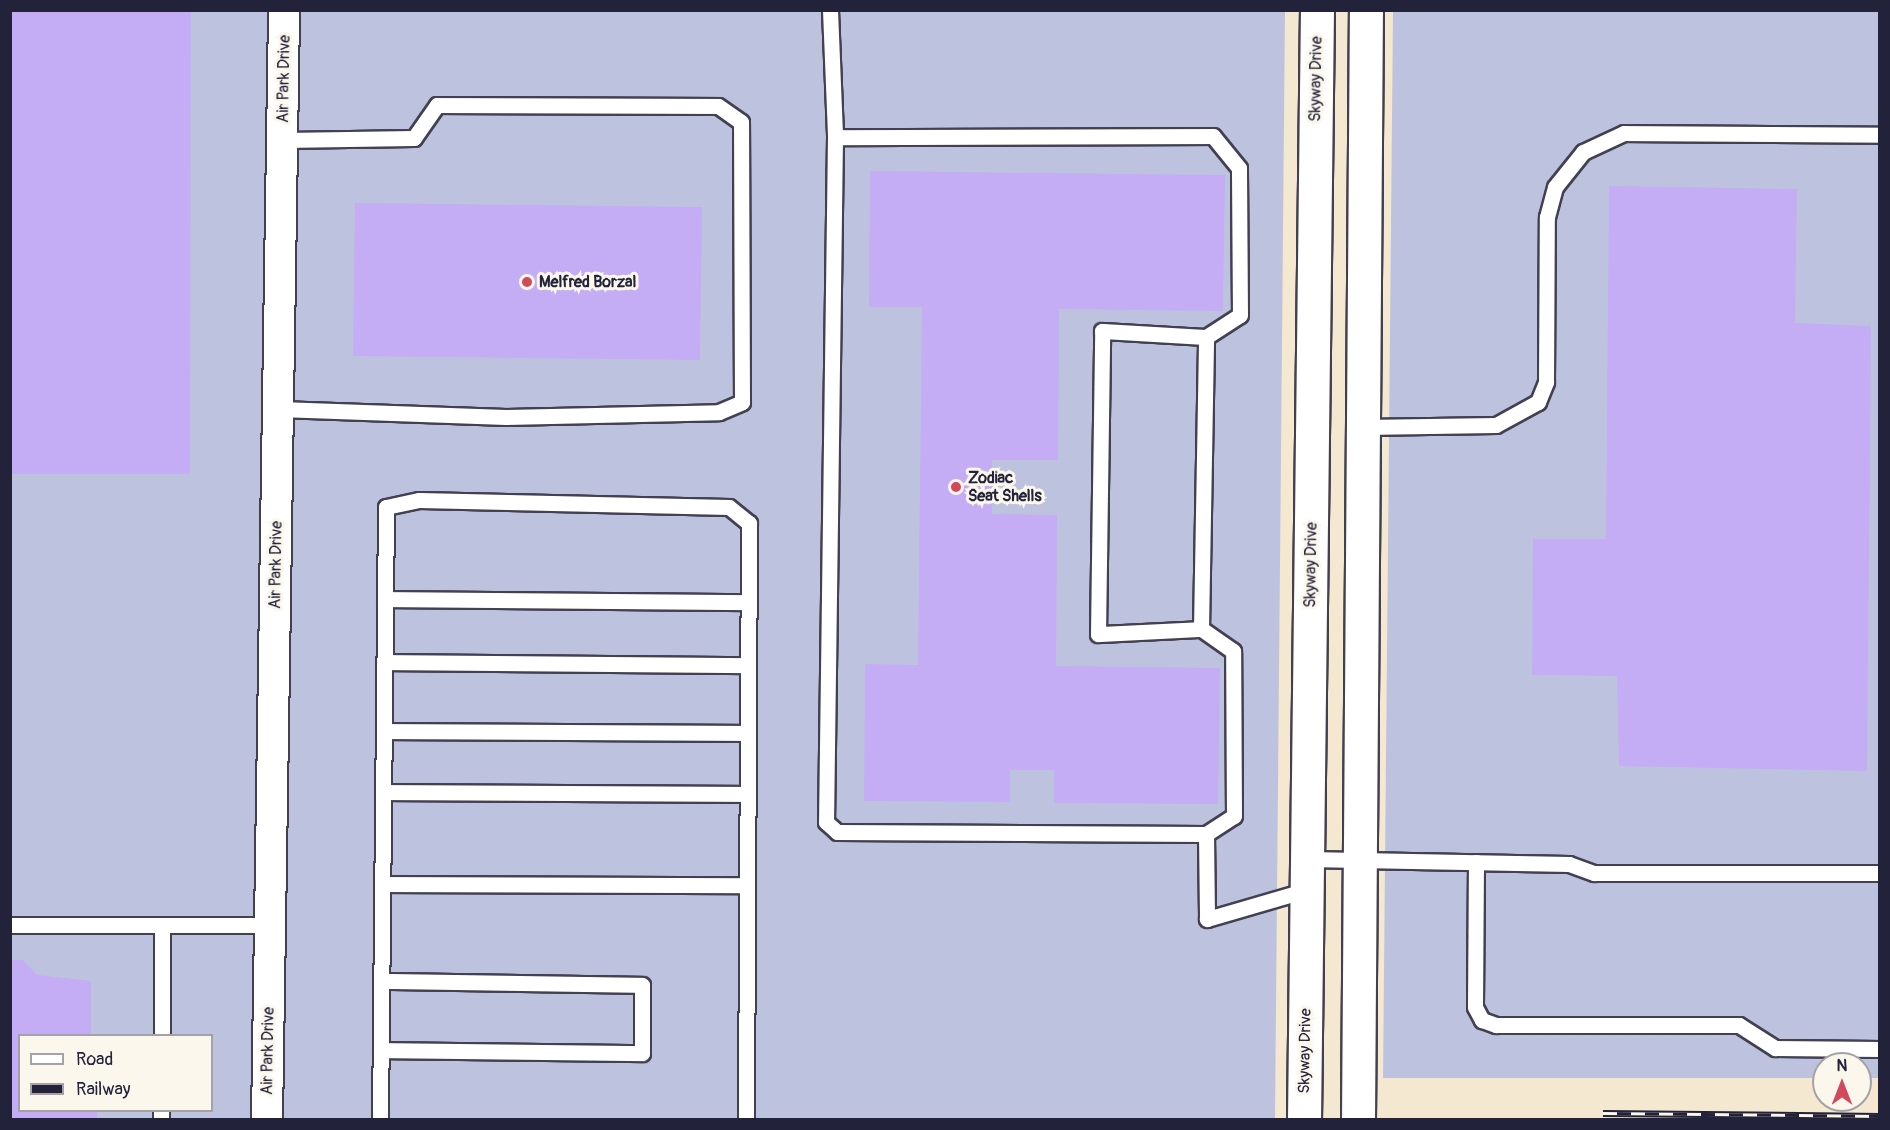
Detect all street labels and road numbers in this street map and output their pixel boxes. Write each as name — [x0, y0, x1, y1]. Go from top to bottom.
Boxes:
street label: Air Park Drive — [274, 35, 294, 123]
street label: Skyway Drive — [1306, 36, 1326, 122]
street label: Air Park Drive — [266, 521, 286, 609]
street label: Skyway Drive — [1301, 522, 1321, 608]
street label: Air Park Drive — [258, 1007, 278, 1095]
street label: Skyway Drive — [1295, 1008, 1315, 1094]

